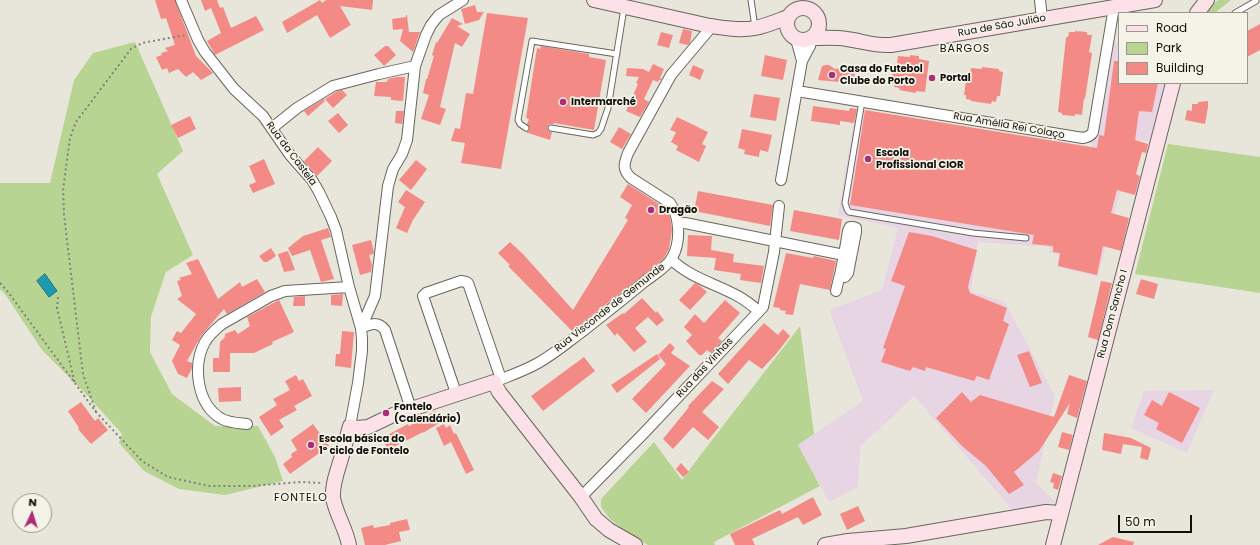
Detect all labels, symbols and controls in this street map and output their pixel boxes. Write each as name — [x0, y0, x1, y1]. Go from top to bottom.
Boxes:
street label: Rua de São Julião — [957, 12, 1047, 40]
legend — [1118, 12, 1248, 84]
text: Road — [1156, 19, 1187, 36]
text: Park — [1156, 39, 1182, 56]
district label: BARGOS — [940, 42, 990, 56]
text: Building — [1156, 59, 1204, 76]
place label: Casa do Futebol Clube do Porto — [840, 63, 923, 86]
marker: Casa do Futebol Clube do Porto — [827, 70, 837, 80]
place label: Portal — [940, 72, 971, 84]
marker: Portal — [927, 73, 937, 83]
place label: Intermarché — [571, 96, 636, 108]
marker: Intermarché — [558, 97, 568, 107]
street label: Rua Amélia Rei Colaço — [952, 110, 1066, 142]
street label: Rua da Castela — [263, 120, 319, 188]
place label: Escola Profissional CIOR — [876, 147, 963, 170]
marker: Escola Profissional CIOR — [863, 154, 873, 164]
place label: Dragão — [659, 204, 697, 216]
marker: Dragão — [646, 205, 656, 215]
street label: Rua Visconde de Gemunde — [553, 261, 667, 355]
street label: Rua Dom Sancho I — [1095, 268, 1131, 360]
street label: Rua das Vinhas — [674, 336, 736, 400]
place label: Fontelo (Calendário) — [394, 401, 461, 424]
marker: Fontelo (Calendário) — [381, 408, 391, 418]
place label: Escola básica do 1º ciclo de Fontelo — [319, 433, 409, 456]
marker: Escola básica do 1º ciclo de Fontelo — [306, 440, 316, 450]
district label: FONTELO — [274, 491, 328, 505]
north arrow — [12, 493, 52, 533]
text: N — [28, 494, 37, 510]
scale bar — [1120, 507, 1194, 533]
text: 50 m — [1125, 513, 1156, 530]

